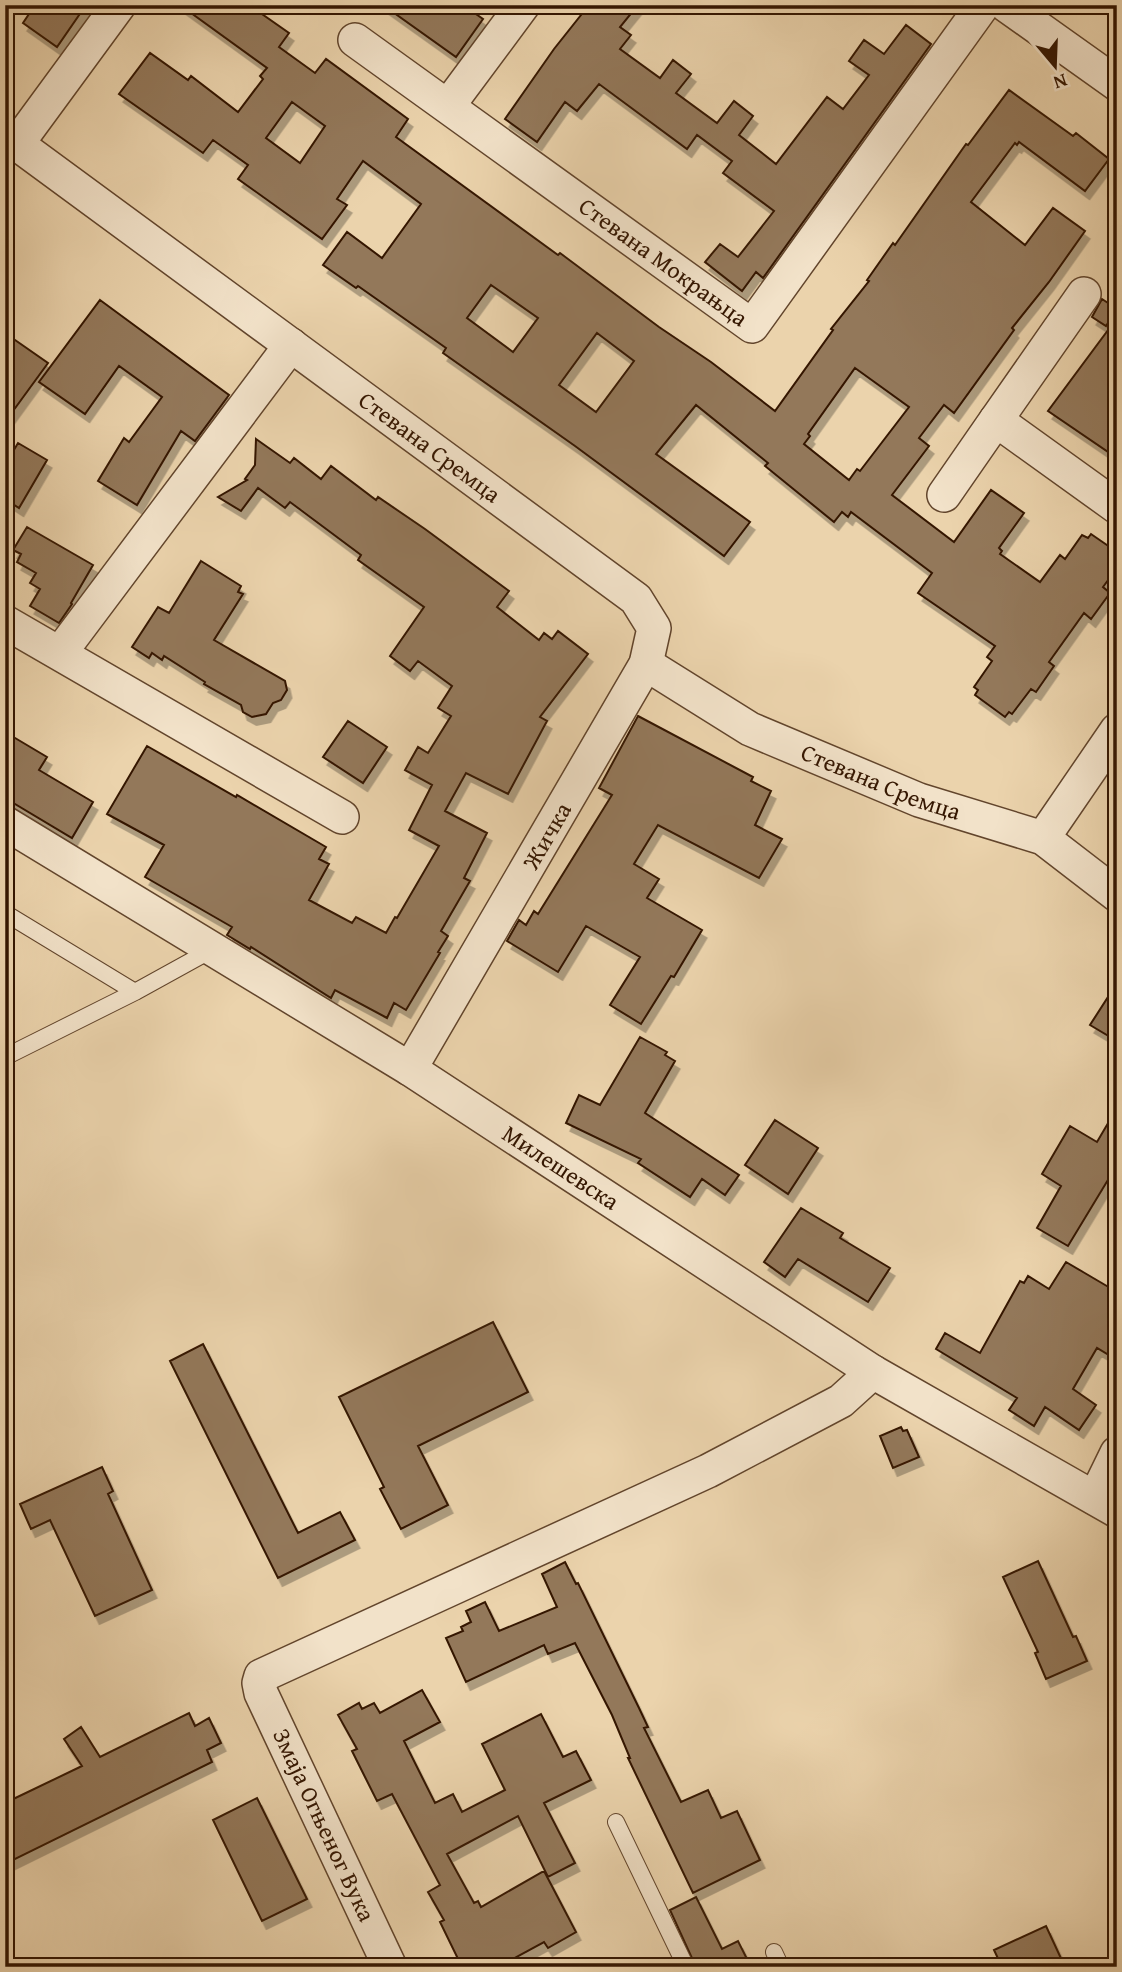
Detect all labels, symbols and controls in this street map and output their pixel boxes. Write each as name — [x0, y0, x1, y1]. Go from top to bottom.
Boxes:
north arrow — [1020, 32, 1090, 102]
text: N — [1050, 67, 1071, 97]
street label: Стевана Мокрањца — [572, 189, 756, 335]
street label: Стевана Сремца — [351, 383, 509, 511]
street label: Стевана Сремца — [796, 734, 966, 829]
street label: Жичка — [513, 795, 580, 877]
street label: Милешевска — [496, 1116, 627, 1219]
street label: Змаја Огњеног Вука — [264, 1722, 385, 1928]

